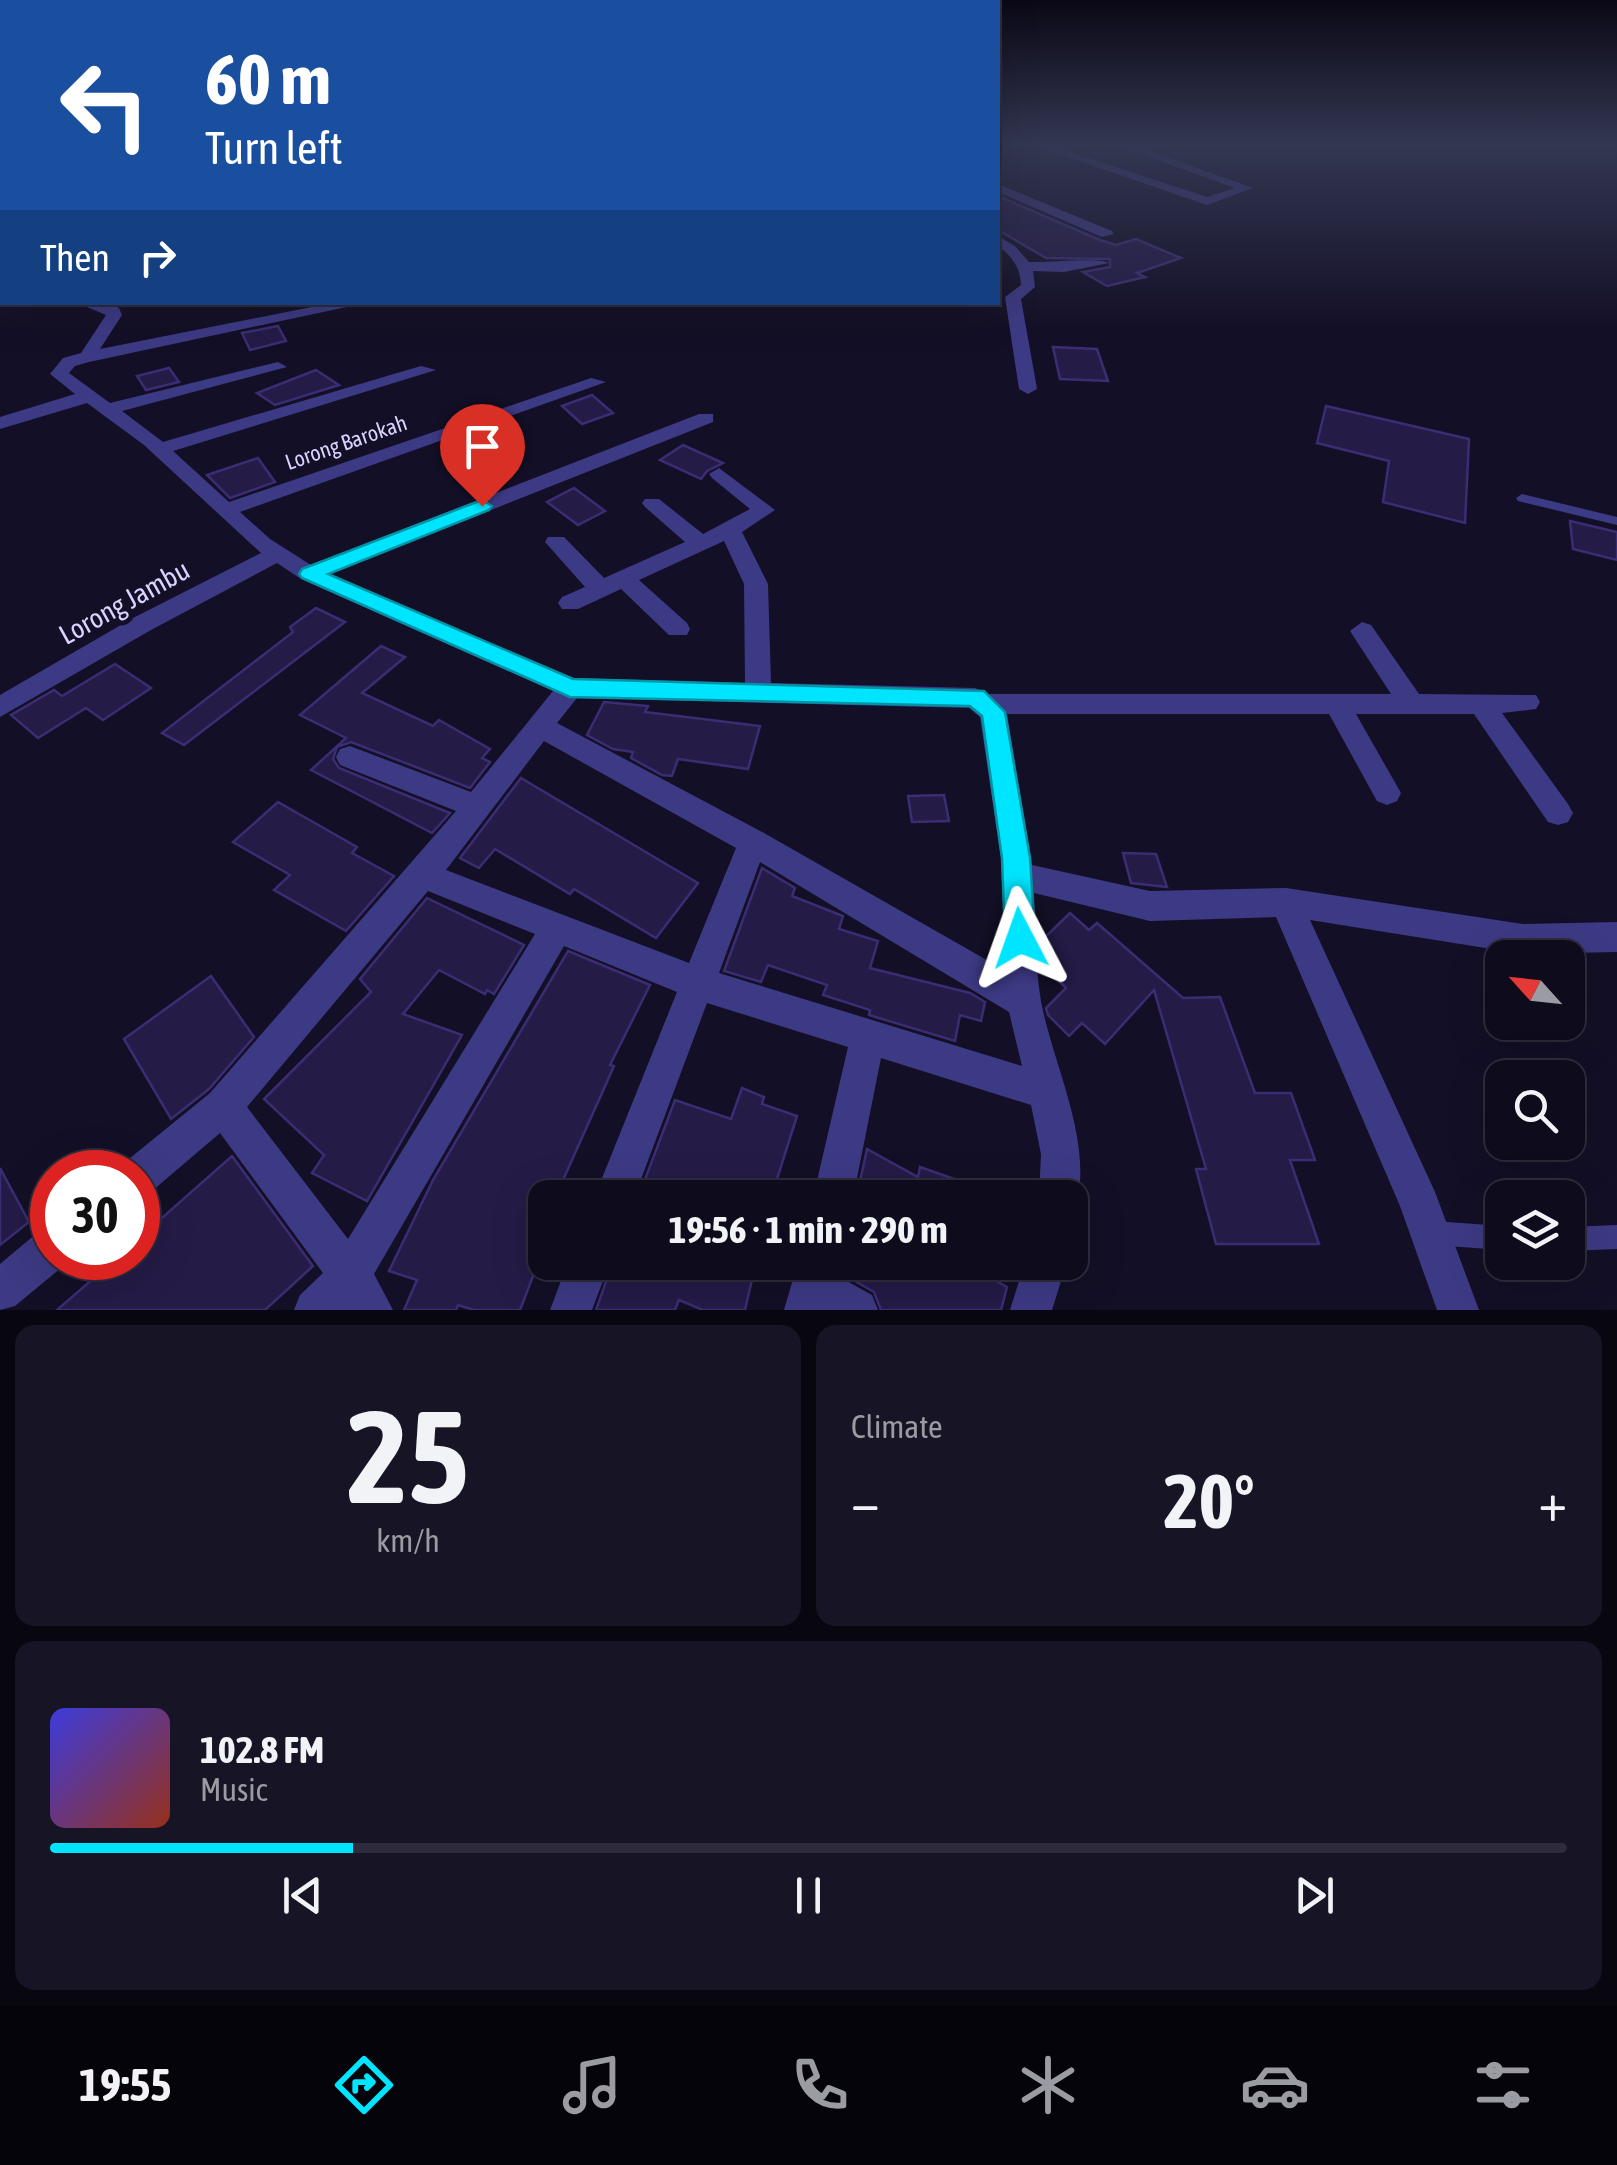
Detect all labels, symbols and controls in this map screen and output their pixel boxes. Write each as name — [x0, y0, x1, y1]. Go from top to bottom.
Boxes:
text: 60 m — [205, 39, 331, 119]
icon: left — [40, 40, 170, 170]
text: Turn left — [205, 122, 343, 174]
icon: right — [130, 230, 185, 285]
text: Then — [40, 236, 110, 279]
pin — [440, 404, 525, 507]
street label: Lorong Barokah — [282, 409, 410, 475]
icon: arrive — [455, 419, 510, 474]
street label: Lorong Jambu — [53, 553, 195, 651]
position arrow — [968, 886, 1072, 990]
north arrow — [1485, 940, 1585, 1040]
map controls — [1485, 940, 1585, 1280]
button: search — [1485, 1060, 1585, 1160]
speed limit sign: 30 — [30, 1150, 160, 1280]
button: layers — [1485, 1180, 1585, 1280]
text: 19:56 · 1 min · 290 m — [668, 1208, 948, 1251]
text: 25 — [347, 1382, 469, 1531]
text: Climate — [851, 1408, 943, 1445]
text: 20° — [1163, 1458, 1255, 1544]
text: − — [851, 1470, 880, 1533]
text: + — [1538, 1470, 1567, 1533]
text: km/h — [376, 1522, 440, 1559]
text: 102.8 FM — [200, 1728, 324, 1771]
text: Music — [200, 1771, 267, 1808]
icon: previous — [275, 1868, 330, 1923]
icon: pause — [781, 1868, 836, 1923]
icon: next — [1287, 1868, 1342, 1923]
icon: directions — [329, 2050, 399, 2120]
icon: music — [557, 2050, 627, 2120]
icon: phone — [785, 2050, 855, 2120]
icon: climate — [1013, 2050, 1083, 2120]
icon: car — [1240, 2050, 1310, 2120]
icon: filters — [1468, 2050, 1538, 2120]
text: 19:55 — [79, 2059, 172, 2111]

